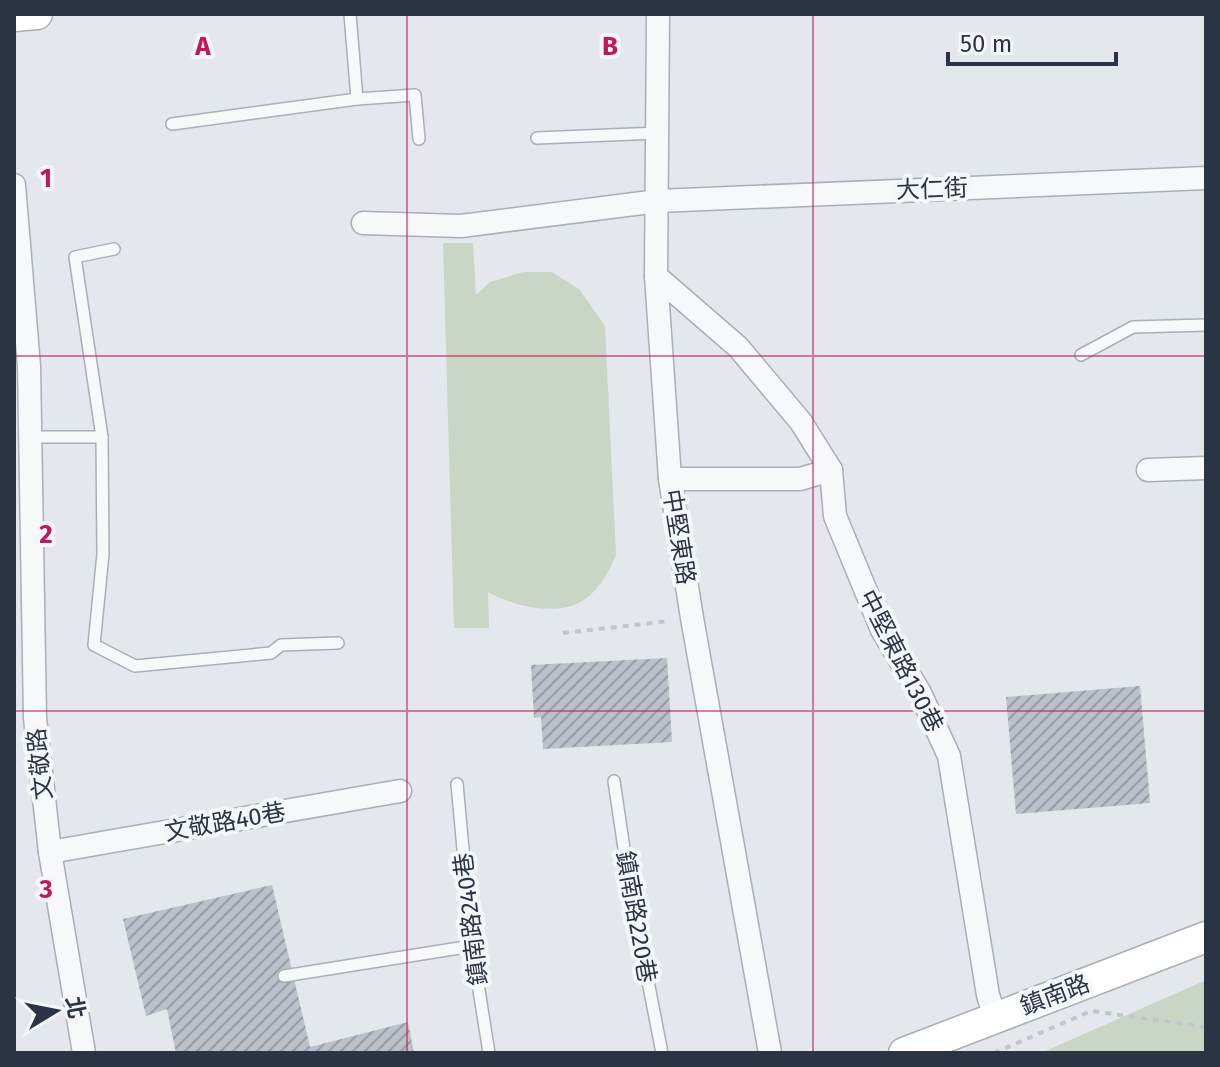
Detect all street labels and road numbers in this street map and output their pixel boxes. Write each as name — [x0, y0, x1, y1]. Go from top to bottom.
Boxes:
street label: 大仁街 — [896, 174, 968, 204]
street label: 中堅東路 — [658, 487, 700, 587]
street label: 中堅東路130巷 — [853, 585, 949, 737]
street label: 文敬路 — [22, 727, 58, 801]
street label: 文敬路40巷 — [162, 798, 288, 846]
street label: 鎮南路220巷 — [611, 849, 661, 985]
street label: 鎮南路240巷 — [449, 851, 493, 987]
street label: 鎮南路 — [1016, 969, 1094, 1021]

